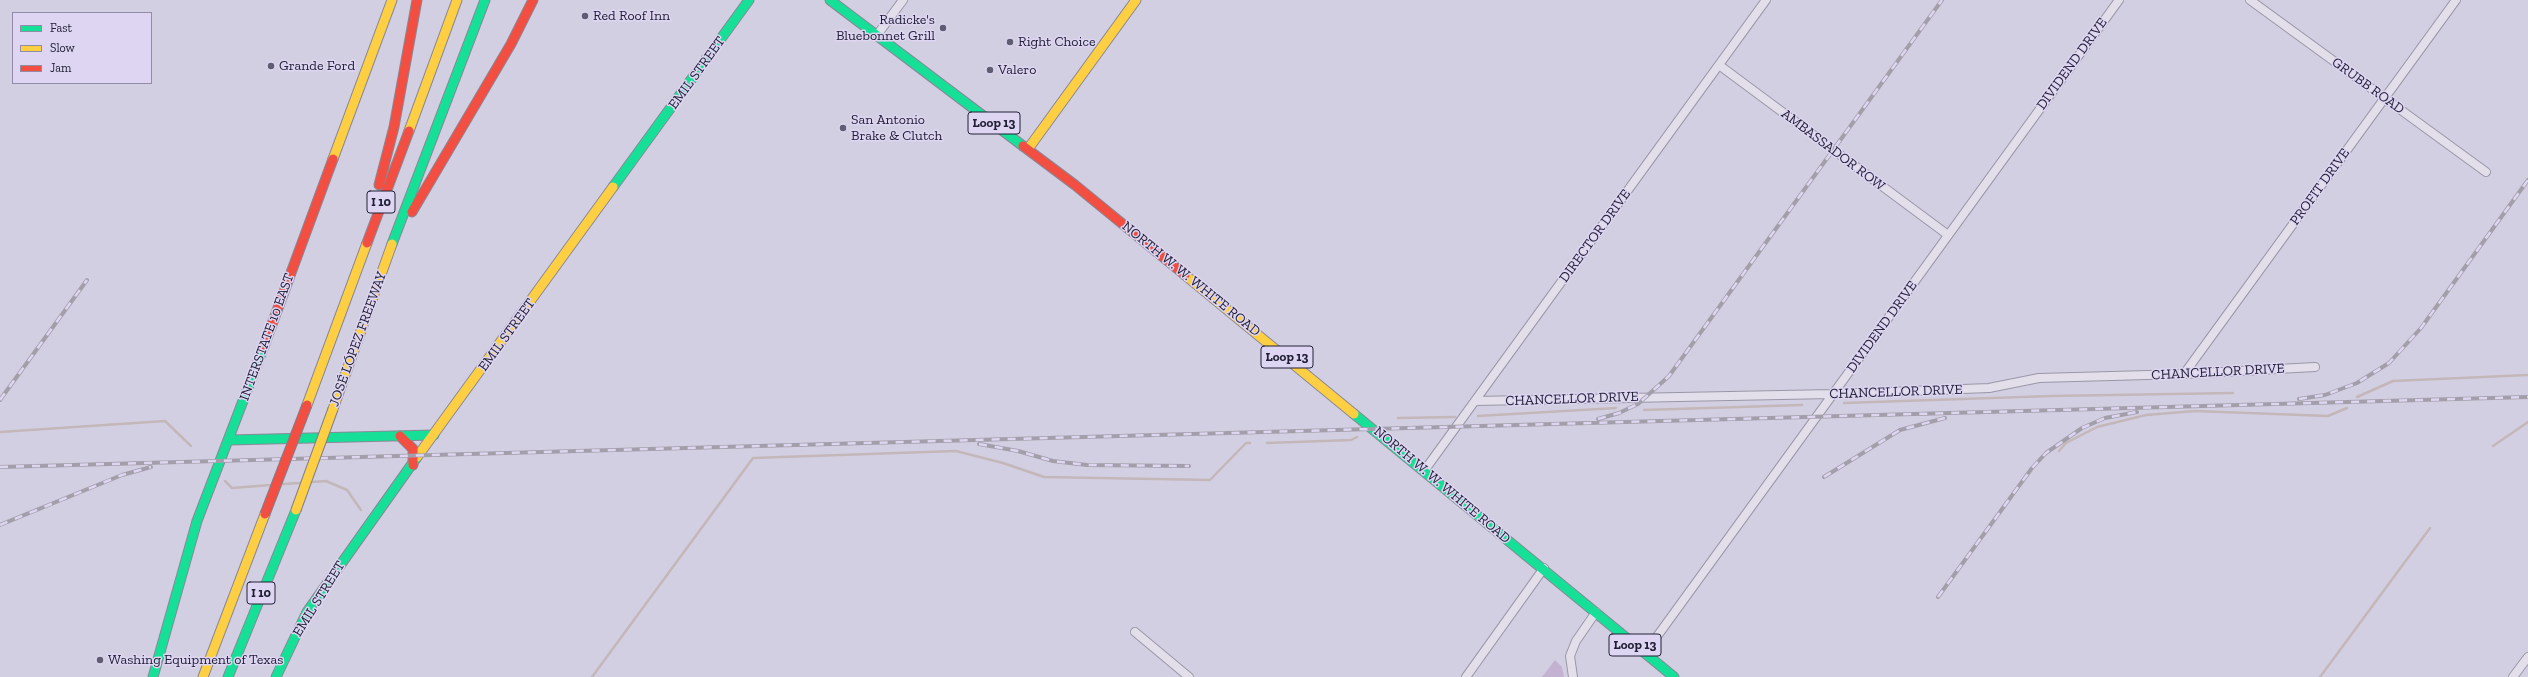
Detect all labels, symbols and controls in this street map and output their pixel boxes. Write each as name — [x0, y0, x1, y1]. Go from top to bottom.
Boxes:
place label: Red Roof Inn — [593, 8, 670, 24]
marker: Red Roof Inn — [580, 11, 590, 21]
legend — [12, 12, 152, 84]
place label: Radicke's Bluebonnet Grill — [836, 12, 935, 44]
street label: DIVIDEND DRIVE — [2033, 15, 2111, 113]
text: Fast — [50, 21, 72, 35]
marker: Radicke's Bluebonnet Grill — [938, 23, 948, 33]
street label: EMIL STREET — [665, 33, 729, 113]
place label: Right Choice — [1018, 34, 1095, 50]
marker: Right Choice — [1005, 37, 1015, 47]
text: Slow — [50, 41, 75, 55]
street label: GRUBB ROAD — [2328, 54, 2408, 118]
place label: Grande Ford — [279, 58, 355, 74]
text: Jam — [50, 61, 71, 75]
marker: Grande Ford — [266, 61, 276, 71]
place label: Valero — [998, 62, 1036, 78]
marker: Valero — [985, 65, 995, 75]
street label: AMBASSADOR ROW — [1778, 105, 1888, 195]
place label: San Antonio Brake & Clutch — [851, 112, 942, 144]
road number: Loop 13 — [968, 112, 1020, 134]
marker: San Antonio Brake & Clutch — [838, 123, 848, 133]
street label: PROFIT DRIVE — [2287, 145, 2353, 229]
street label: DIRECTOR DRIVE — [1556, 186, 1634, 286]
road number: I 10 — [367, 191, 395, 213]
street label: NORTH W. W. WHITE ROAD — [1118, 218, 1264, 340]
street label: JOSÉ LÓPEZ FREEWAY — [326, 269, 390, 409]
street label: INTERSTATE 10 EAST — [236, 271, 298, 403]
street label: DIVIDEND DRIVE — [1843, 278, 1921, 376]
street label: EMIL STREET — [475, 295, 539, 375]
road number: Loop 13 — [1261, 346, 1313, 368]
street label: CHANCELLOR DRIVE — [2151, 360, 2285, 384]
street label: CHANCELLOR DRIVE — [1829, 381, 1963, 403]
street label: CHANCELLOR DRIVE — [1505, 388, 1639, 410]
street label: NORTH W. W. WHITE ROAD — [1370, 423, 1514, 547]
street label: EMIL STREET — [289, 558, 349, 640]
road number: I 10 — [247, 582, 275, 604]
road number: Loop 13 — [1609, 634, 1661, 656]
place label: Washing Equipment of Texas — [108, 652, 283, 668]
marker: Washing Equipment of Texas — [95, 655, 105, 665]

